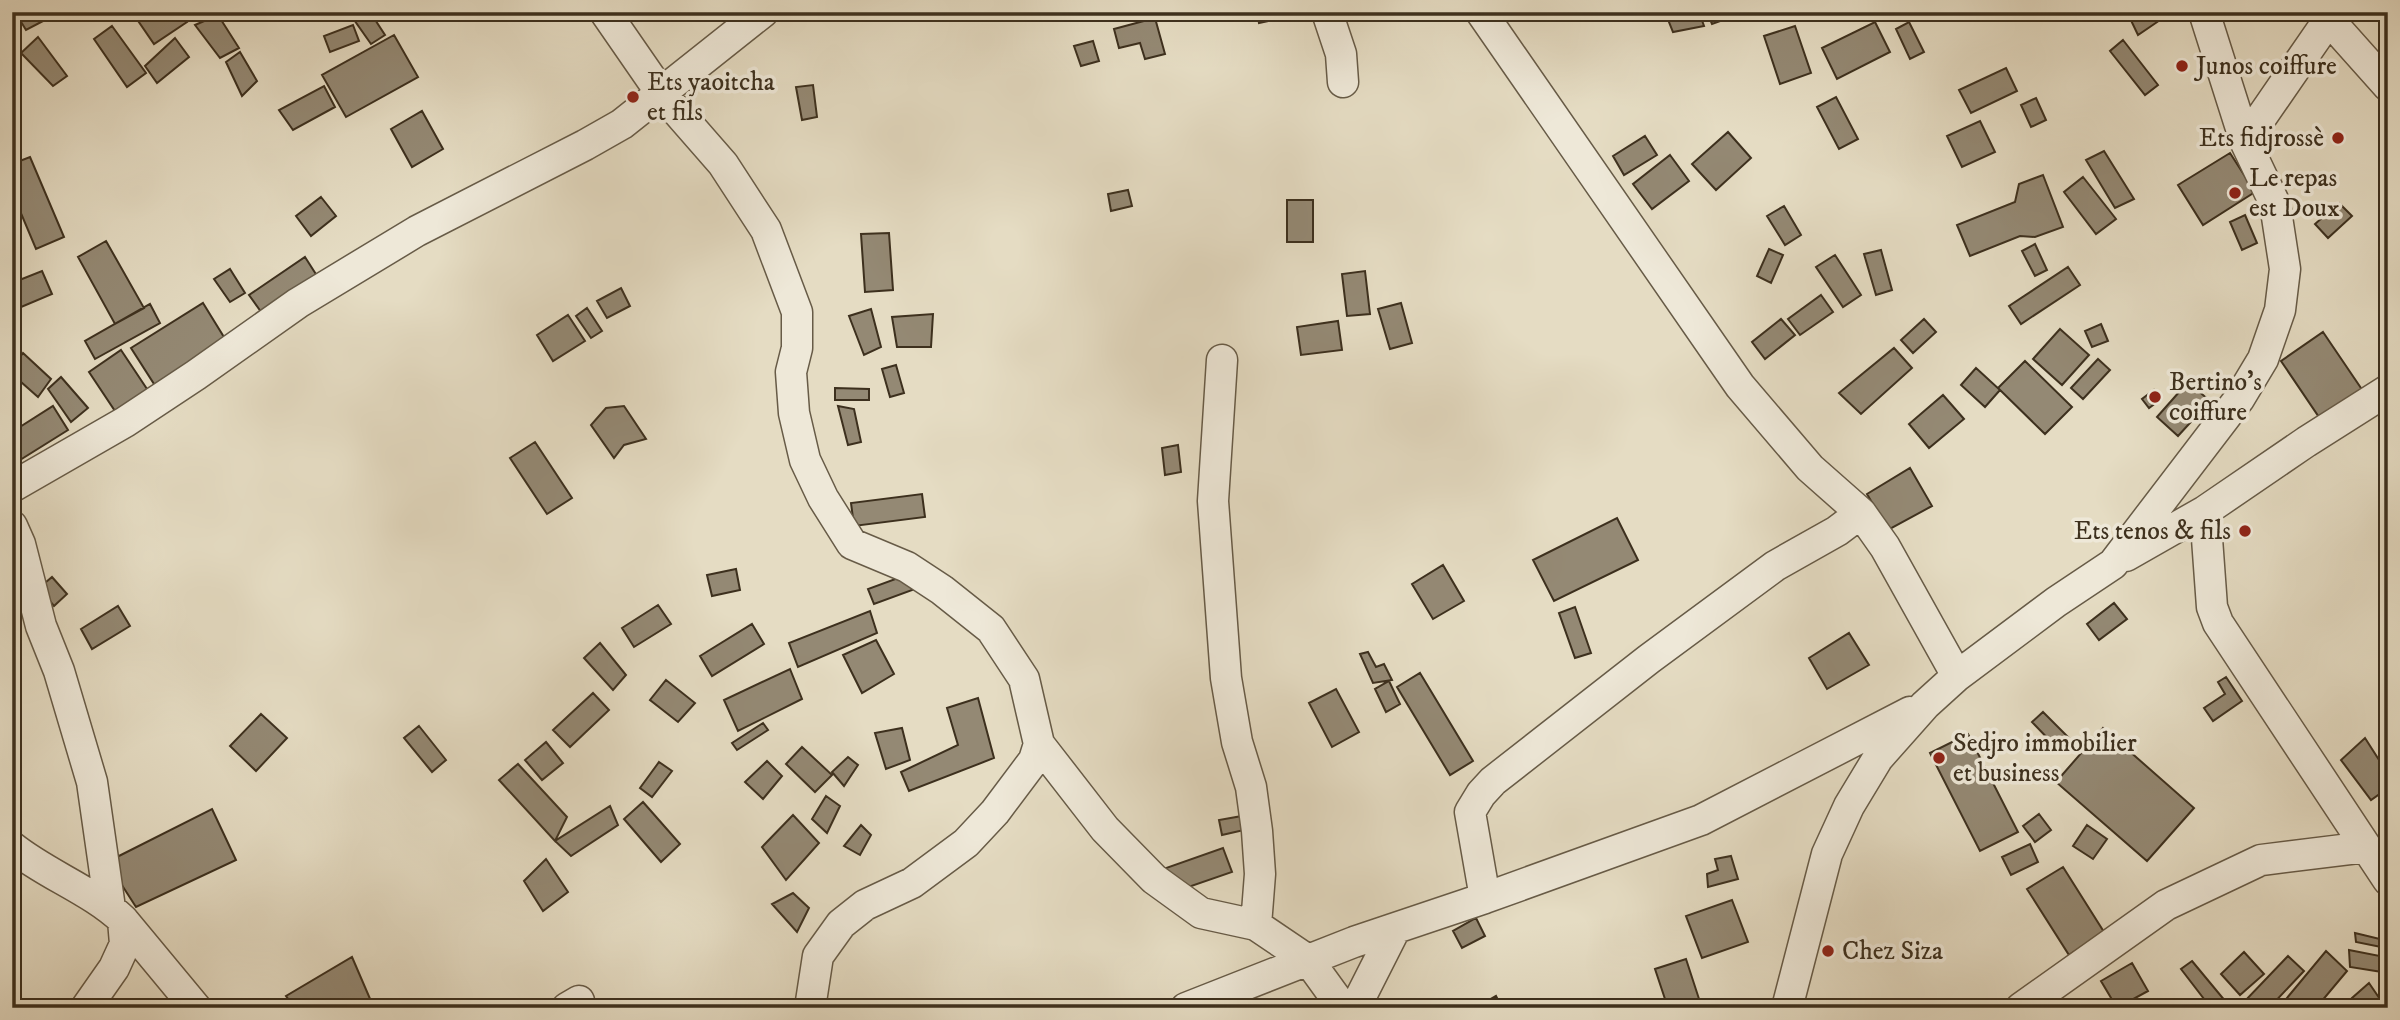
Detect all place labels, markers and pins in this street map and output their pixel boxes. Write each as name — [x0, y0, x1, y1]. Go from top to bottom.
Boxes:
place label: Junos coiffure — [2194, 50, 2337, 83]
marker: Junos coiffure — [2174, 58, 2190, 74]
place label: Ets yaoitcha et fils — [647, 66, 775, 129]
marker: Ets yaoitcha et fils — [625, 89, 641, 105]
place label: Ets fidjrossè — [2199, 122, 2324, 155]
marker: Ets fidjrossè — [2330, 130, 2346, 146]
place label: Le repas est Doux — [2249, 162, 2340, 225]
marker: Le repas est Doux — [2227, 185, 2243, 201]
place label: Bertino's coiffure — [2169, 366, 2262, 429]
marker: Bertino's coiffure — [2147, 389, 2163, 405]
place label: Ets tenos & fils — [2074, 515, 2231, 548]
marker: Ets tenos & fils — [2237, 523, 2253, 539]
place label: Sedjro immobilier et business — [1953, 727, 2137, 790]
marker: Sedjro immobilier et business — [1931, 750, 1947, 766]
place label: Chez Siza — [1842, 935, 1943, 968]
marker: Chez Siza — [1820, 943, 1836, 959]

